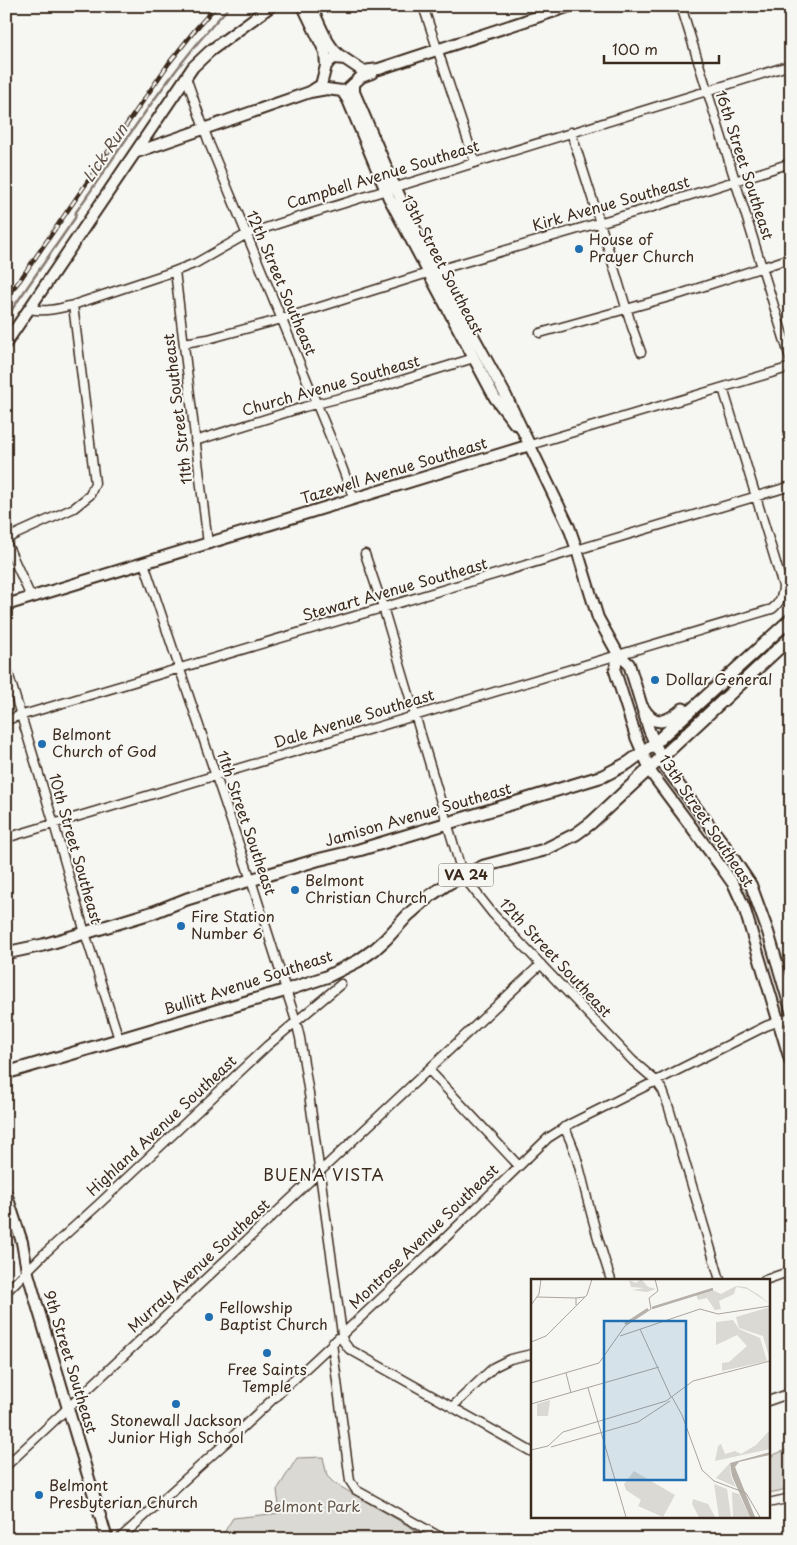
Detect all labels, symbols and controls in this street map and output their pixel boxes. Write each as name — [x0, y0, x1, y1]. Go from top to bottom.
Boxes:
scale bar — [604, 32, 720, 64]
text: 100 m — [612, 37, 658, 60]
street label: 16th Street Southeast — [710, 87, 781, 242]
water label: Lick Run — [76, 117, 133, 186]
street label: Campbell Avenue Southeast — [283, 133, 482, 214]
street label: Kirk Avenue Southeast — [529, 169, 692, 236]
street label: 13th Street Southeast — [396, 190, 490, 339]
street label: 12th Street Southeast — [241, 206, 323, 359]
place label: House of Prayer Church — [589, 227, 694, 267]
marker: House of Prayer Church — [573, 243, 585, 255]
street label: 11th Street Southeast — [156, 332, 197, 486]
street label: Church Avenue Southeast — [239, 348, 422, 421]
street label: Tazewell Avenue Southeast — [298, 430, 490, 509]
street label: Stewart Avenue Southeast — [299, 551, 490, 626]
place label: Dollar General — [665, 667, 772, 690]
marker: Dollar General — [649, 674, 661, 686]
street label: Dale Avenue Southeast — [270, 682, 437, 753]
place label: Belmont Church of God — [52, 722, 157, 762]
marker: Belmont Church of God — [36, 738, 48, 750]
street label: 11th Street Southeast — [212, 747, 283, 898]
street label: 13th Street Southeast — [654, 749, 760, 891]
street label: 10th Street Southeast — [44, 770, 109, 927]
street label: Jamison Avenue Southeast — [321, 776, 514, 851]
road number: VA 24 — [438, 864, 494, 886]
place label: Belmont Christian Church — [305, 868, 427, 908]
marker: Belmont Christian Church — [289, 884, 301, 896]
street label: 12th Street Southeast — [494, 892, 618, 1022]
place label: Fire Station Number 6 — [191, 904, 275, 944]
marker: Fire Station Number 6 — [175, 920, 187, 932]
street label: Bullitt Avenue Southeast — [160, 943, 335, 1020]
street label: Highland Avenue Southeast — [81, 1049, 241, 1201]
street label: Montrose Avenue Southeast — [343, 1158, 503, 1314]
district label: BUENA VISTA — [263, 1162, 385, 1186]
street label: Murray Avenue Southeast — [122, 1193, 274, 1337]
inset map — [531, 1279, 770, 1518]
street label: 9th Street Southeast — [39, 1287, 104, 1436]
place label: Fellowship Baptist Church — [219, 1295, 328, 1335]
marker: Fellowship Baptist Church — [203, 1311, 215, 1323]
marker: Free Saints Temple — [261, 1347, 273, 1359]
place label: Free Saints Temple — [227, 1357, 307, 1397]
marker: Stonewall Jackson Junior High School — [170, 1398, 182, 1410]
place label: Stonewall Jackson Junior High School — [108, 1408, 244, 1448]
place label: Belmont Presbyterian Church — [49, 1473, 198, 1513]
marker: Belmont Presbyterian Church — [33, 1489, 45, 1501]
park label: Belmont Park — [264, 1494, 360, 1517]

